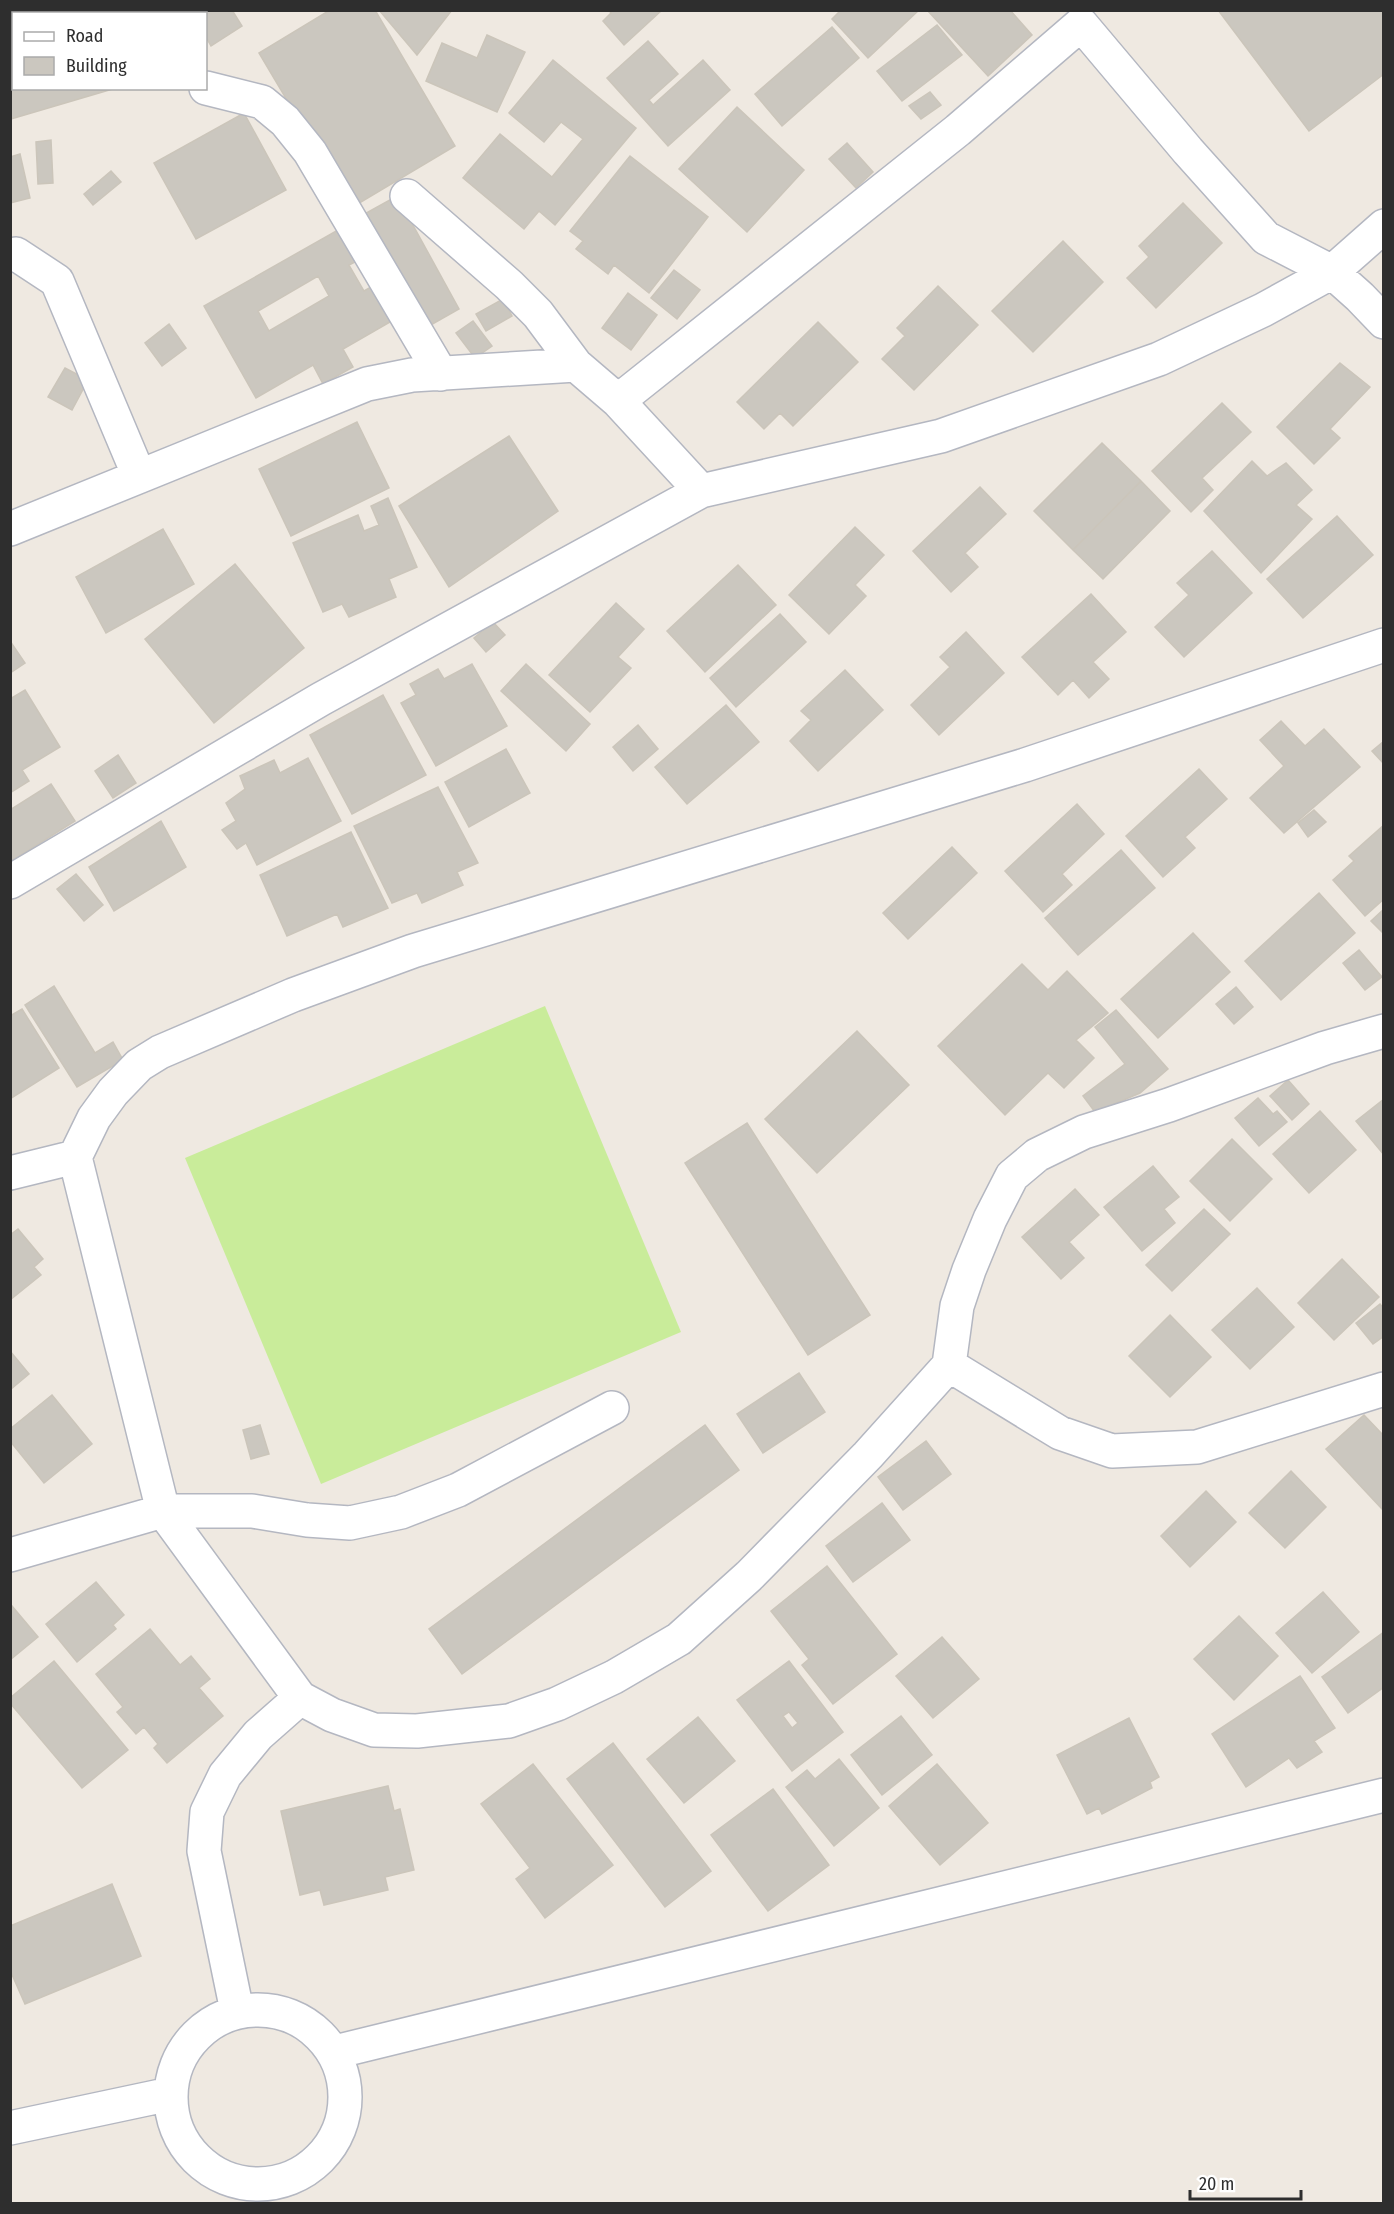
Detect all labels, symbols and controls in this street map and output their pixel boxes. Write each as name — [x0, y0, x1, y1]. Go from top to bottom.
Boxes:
legend — [12, 12, 207, 90]
text: Road — [66, 25, 103, 47]
text: Building — [66, 55, 127, 77]
scale bar — [1190, 2163, 1301, 2201]
text: 20 m — [1199, 2173, 1234, 2195]

